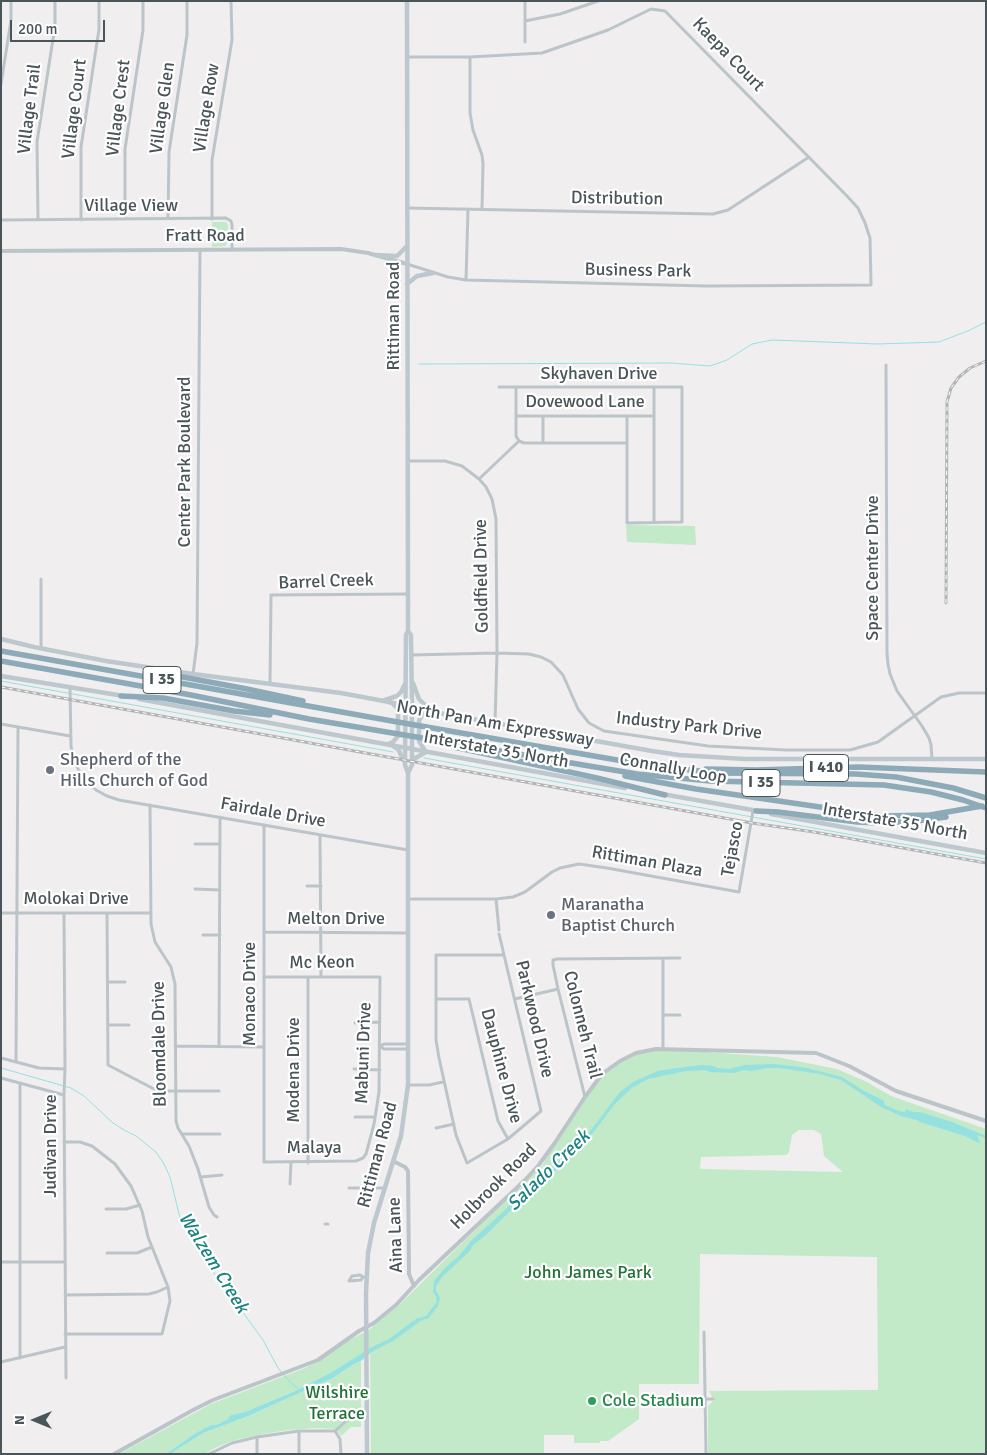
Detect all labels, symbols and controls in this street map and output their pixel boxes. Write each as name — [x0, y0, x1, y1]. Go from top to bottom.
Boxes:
scale bar — [12, 10, 108, 42]
street label: Kaepa Court — [687, 13, 769, 97]
text: 200 m — [18, 20, 58, 38]
street label: Village Court — [58, 58, 92, 160]
street label: Village Crest — [102, 58, 136, 158]
street label: Village Glen — [146, 61, 180, 155]
street label: Village Row — [189, 62, 225, 154]
street label: Village Trail — [14, 63, 46, 155]
street label: Distribution — [571, 187, 663, 211]
street label: Village View — [84, 195, 178, 217]
street label: Fratt Road — [165, 225, 245, 247]
street label: Business Park — [584, 259, 692, 283]
street label: Rittiman Road — [383, 262, 405, 370]
street label: Skyhaven Drive — [540, 363, 658, 385]
street label: Center Park Boulevard — [174, 376, 196, 548]
street label: Dovewood Lane — [525, 391, 645, 413]
street label: Space Center Drive — [862, 495, 884, 641]
street label: Goldfield Drive — [470, 519, 494, 633]
street label: Barrel Creek — [278, 570, 374, 594]
road number: I 35 — [143, 666, 181, 694]
street label: North Pan Am Expressway — [395, 696, 595, 752]
street label: Industry Park Drive — [615, 708, 763, 744]
street label: Interstate 35 North — [422, 727, 570, 773]
place label: Shepherd of the Hills Church of God — [60, 749, 208, 792]
street label: Connally Loop — [618, 749, 728, 789]
road number: I 410 — [804, 754, 848, 781]
marker: Shepherd of the Hills Church of God — [44, 764, 56, 776]
road number: I 35 — [742, 770, 780, 796]
street label: Fairdale Drive — [219, 793, 327, 833]
street label: Interstate 35 North — [821, 799, 969, 845]
street label: Tejasco — [717, 819, 749, 879]
street label: Rittiman Plaza — [590, 842, 704, 882]
street label: Molokai Drive — [23, 888, 129, 910]
place label: Maranatha Baptist Church — [561, 894, 675, 936]
street label: Melton Drive — [287, 908, 385, 930]
marker: Maranatha Baptist Church — [545, 909, 557, 921]
street label: Monaco Drive — [239, 942, 261, 1046]
street label: Mc Keon — [289, 952, 355, 974]
street label: Parkwood Drive — [510, 958, 558, 1080]
street label: Colonneh Trail — [558, 969, 606, 1081]
street label: Bloomdale Drive — [148, 981, 172, 1107]
street label: Mabuni Drive — [351, 1002, 377, 1104]
street label: Dauphine Drive — [475, 1006, 527, 1126]
street label: Modena Drive — [283, 1017, 305, 1123]
street label: Judivan Drive — [40, 1094, 62, 1198]
street label: Rittiman Road — [353, 1100, 403, 1210]
water label: Salado Creek — [503, 1126, 595, 1216]
street label: Malaya — [286, 1137, 342, 1159]
street label: Holbrook Road — [446, 1139, 542, 1235]
street label: Aina Lane — [384, 1197, 408, 1273]
water label: Walzem Creek — [173, 1208, 253, 1318]
park label: John James Park — [524, 1262, 652, 1284]
park label: Wilshire Terrace — [305, 1382, 369, 1425]
place label: Cole Stadium — [602, 1390, 704, 1412]
north arrow — [10, 1395, 60, 1445]
marker: Cole Stadium — [586, 1395, 598, 1407]
text: N — [11, 1415, 28, 1425]

